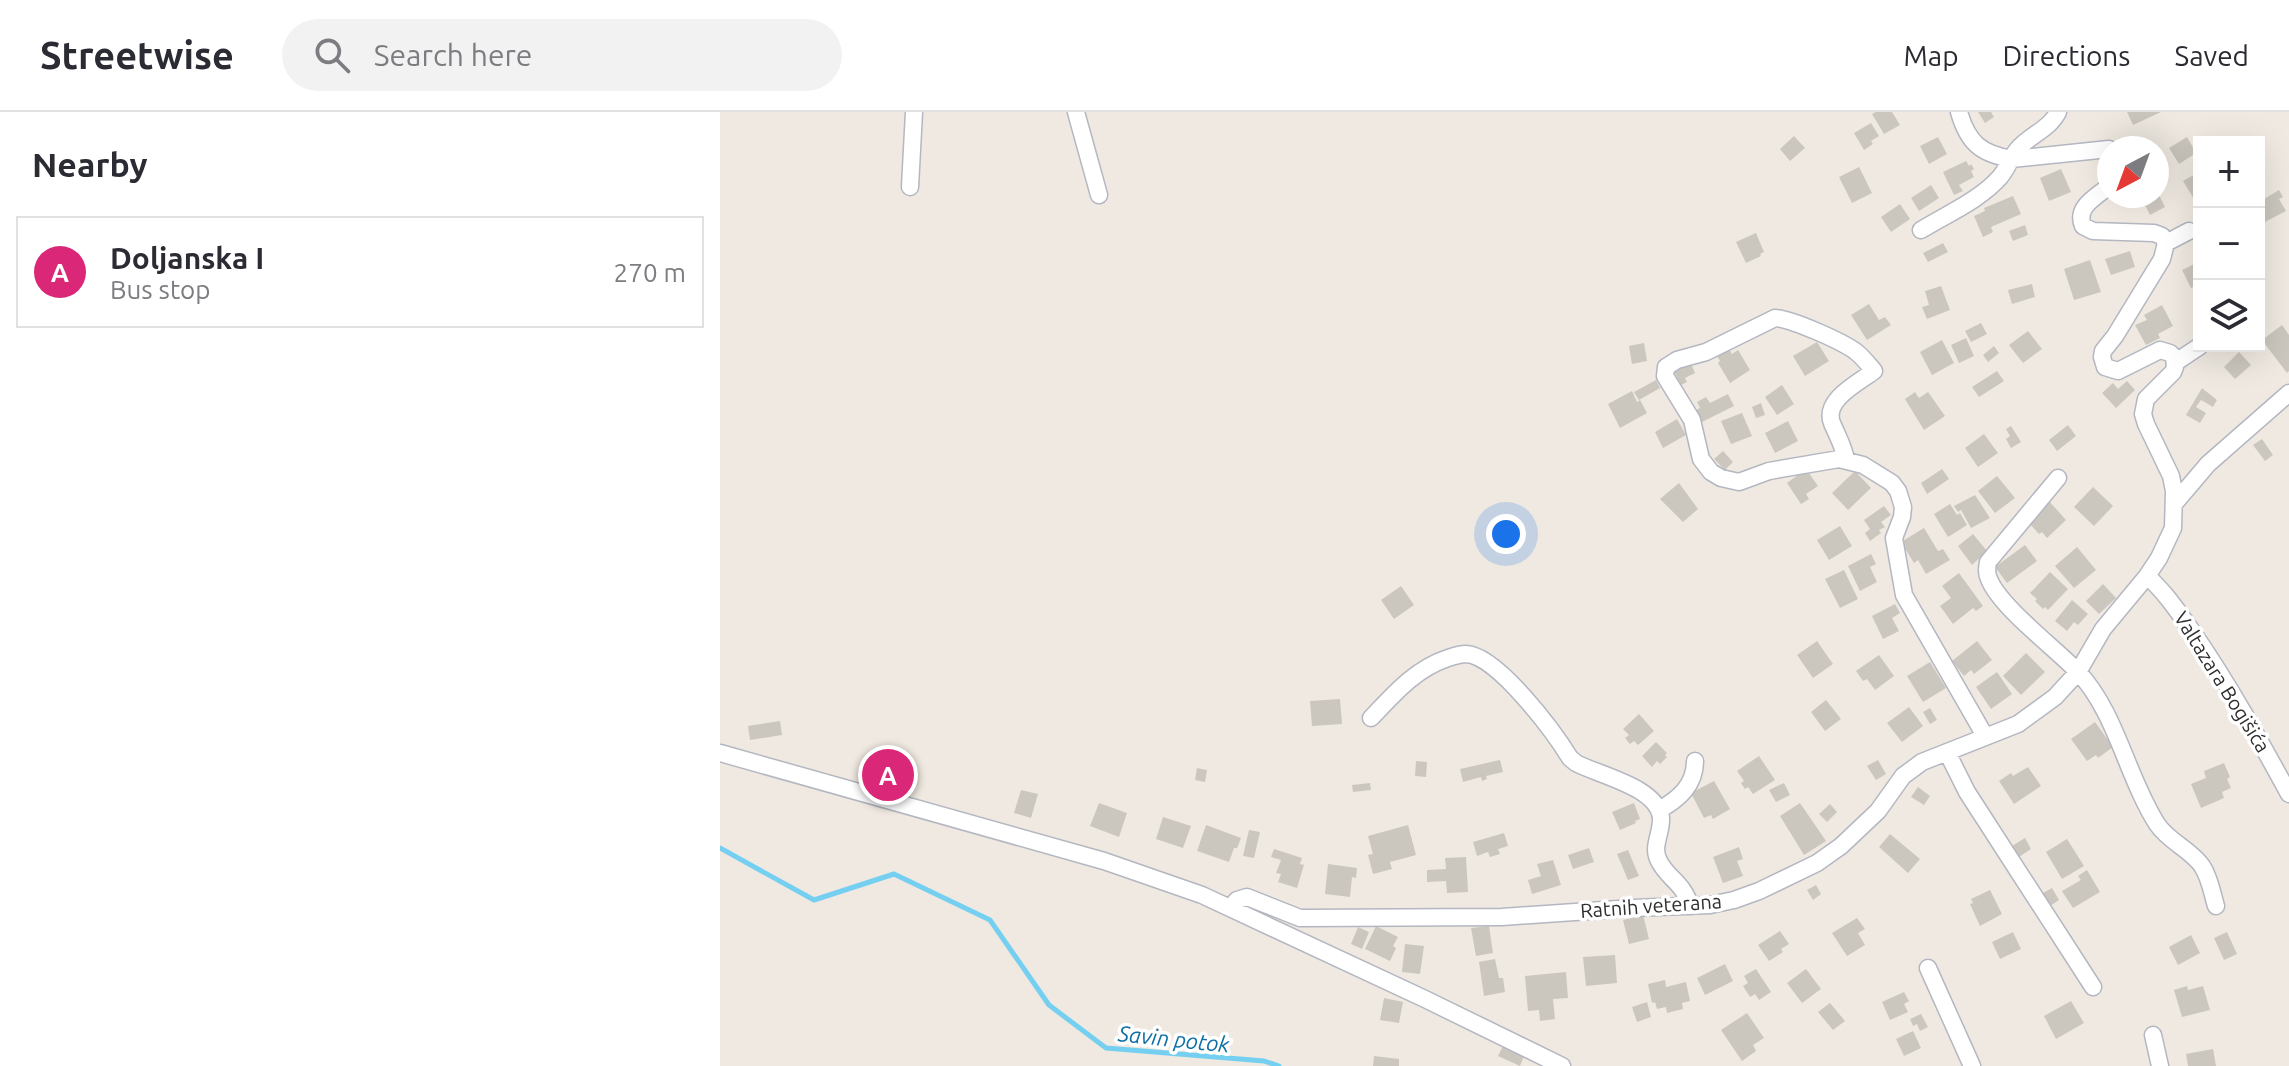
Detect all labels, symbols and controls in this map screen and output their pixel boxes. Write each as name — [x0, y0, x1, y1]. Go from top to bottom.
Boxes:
search box — [282, 19, 842, 91]
icon: search — [310, 33, 354, 77]
text: Streetwise — [40, 34, 234, 76]
text: Search here — [374, 38, 532, 72]
text: Map — [1903, 40, 1959, 71]
text: Directions — [2003, 40, 2130, 71]
text: Saved — [2174, 40, 2249, 71]
north arrow — [2097, 136, 2169, 208]
map controls — [2193, 136, 2265, 352]
button: + — [2193, 136, 2265, 208]
text: Nearby — [32, 145, 147, 183]
button: − — [2193, 208, 2265, 280]
text: Doljanska I — [110, 241, 264, 275]
text: A — [51, 258, 69, 287]
text: 270 m — [614, 258, 686, 287]
text: Bus stop — [110, 275, 210, 304]
button: layers — [2193, 280, 2265, 352]
your location — [1486, 514, 1526, 554]
street label: Valtazara Bogišića — [2170, 607, 2275, 756]
pin: A — [862, 745, 914, 805]
street label: Ratnih veterana — [1579, 889, 1723, 922]
water label: Savin potok — [1116, 1020, 1232, 1057]

